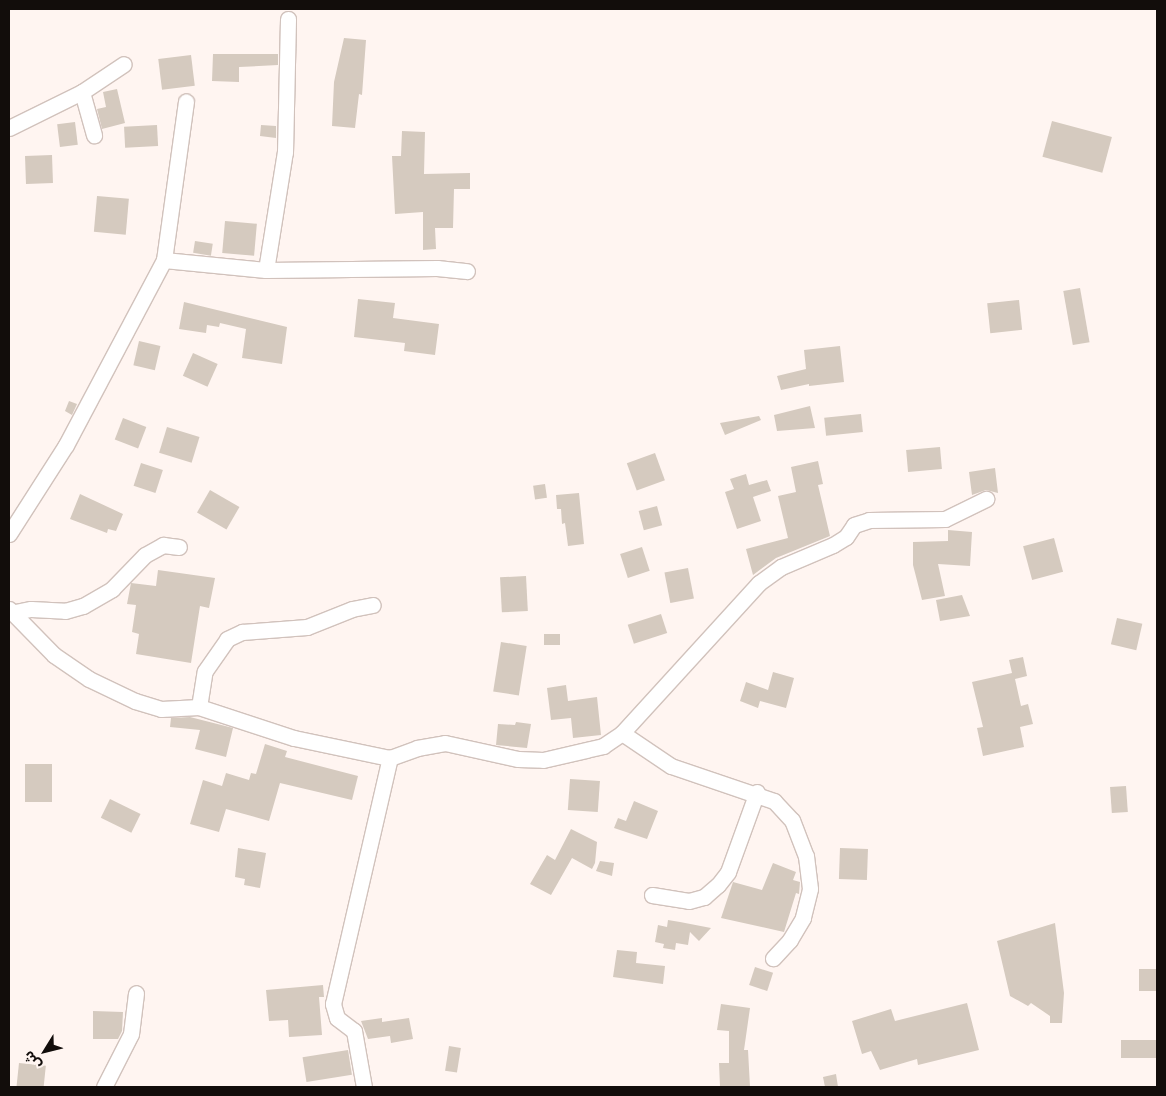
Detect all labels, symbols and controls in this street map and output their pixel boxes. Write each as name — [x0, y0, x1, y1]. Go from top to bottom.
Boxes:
north arrow — [20, 1026, 70, 1076]
text: ش — [19, 1046, 47, 1073]

